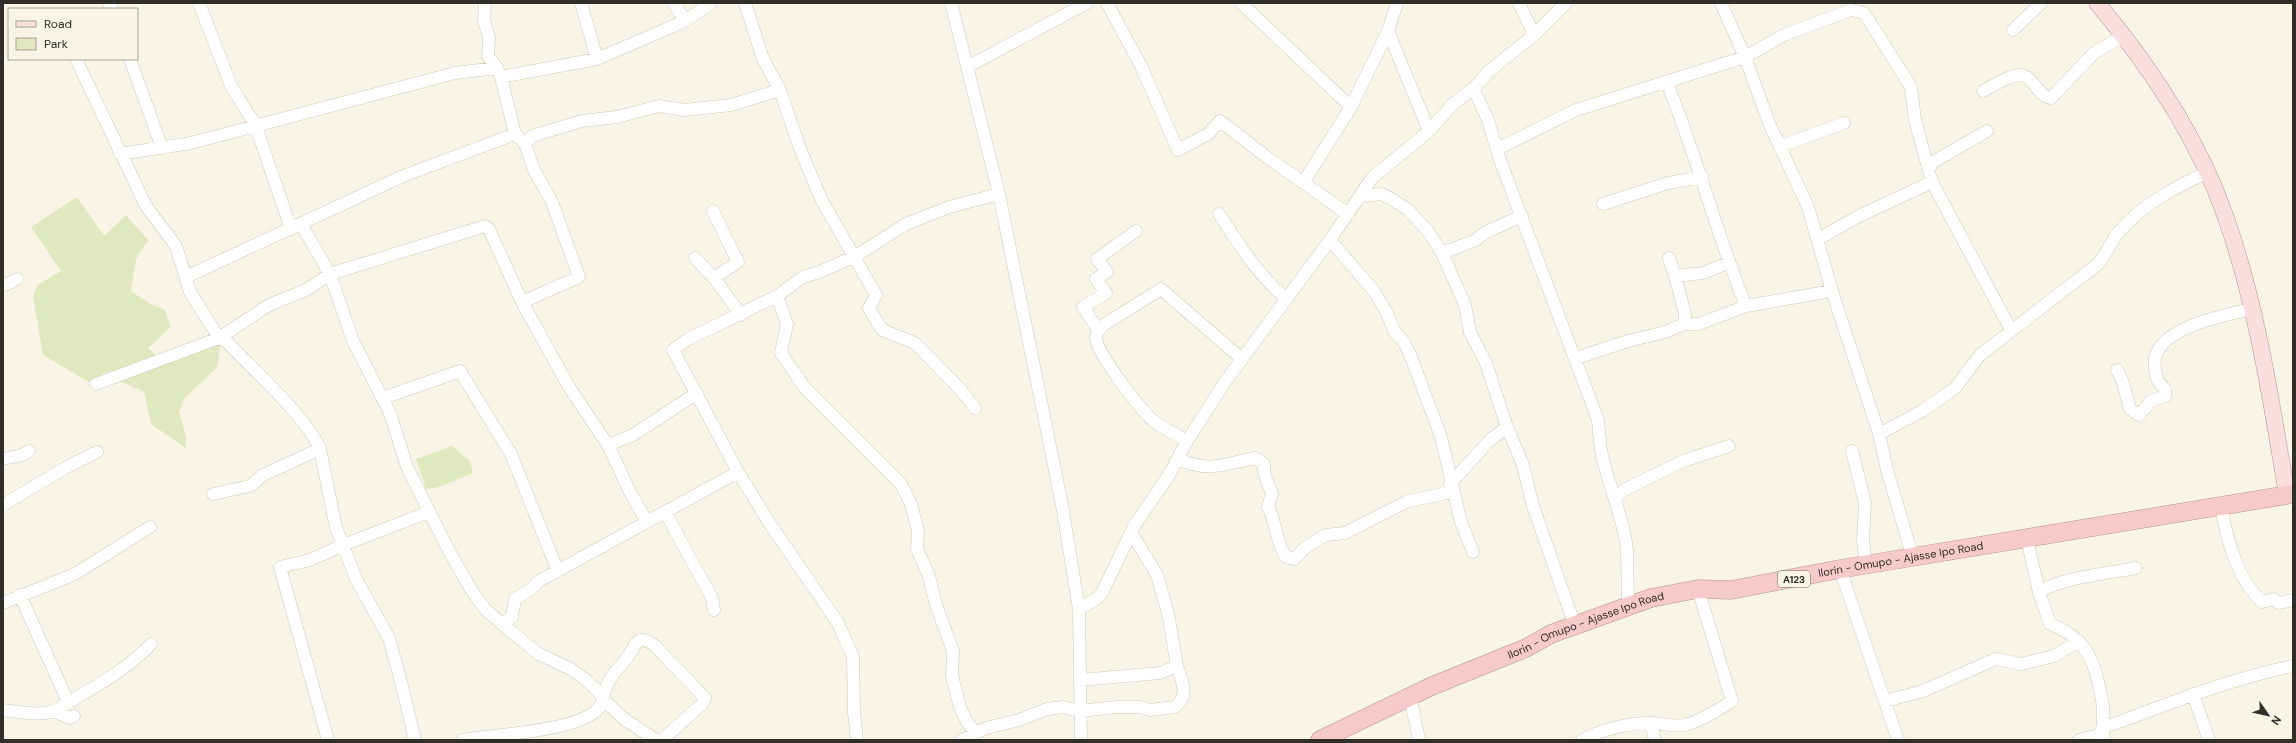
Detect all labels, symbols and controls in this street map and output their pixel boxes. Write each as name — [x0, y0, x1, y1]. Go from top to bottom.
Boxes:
legend — [8, 8, 138, 60]
text: Road — [44, 16, 72, 32]
text: Park — [44, 36, 68, 52]
street label: Ilorin - Omupo - Ajasse Ipo Road — [1817, 538, 1984, 580]
road number: A123 — [1778, 571, 1810, 587]
street label: Ilorin - Omupo - Ajasse Ipo Road — [1505, 589, 1665, 662]
north arrow — [2248, 695, 2288, 735]
text: N — [2268, 713, 2284, 728]

